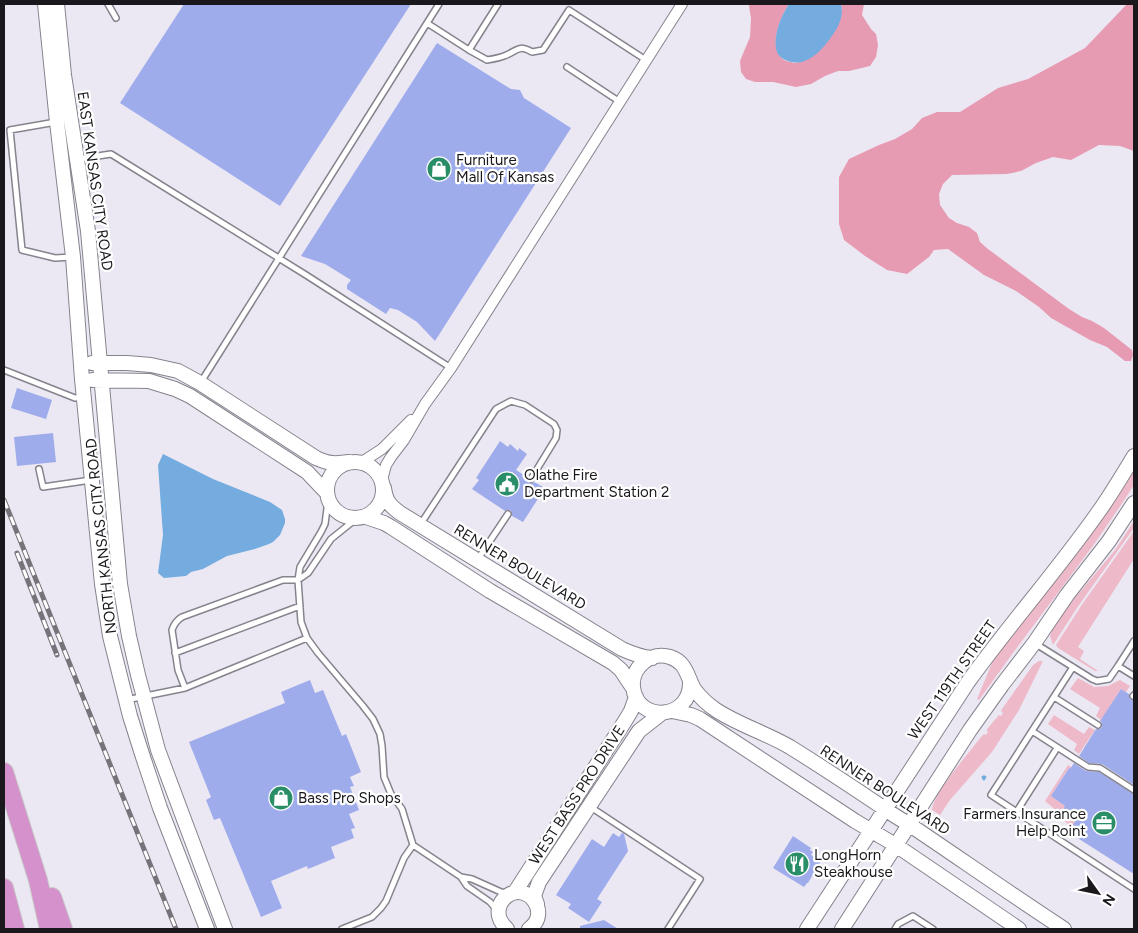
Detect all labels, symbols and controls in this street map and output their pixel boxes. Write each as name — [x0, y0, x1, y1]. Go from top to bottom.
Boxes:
street label: EAST KANSAS CITY ROAD — [74, 90, 116, 272]
place label: Furniture Mall Of Kansas — [456, 151, 554, 186]
shop icon: Furniture Mall Of Kansas — [426, 156, 452, 182]
street label: NORTH KANSAS CITY ROAD — [82, 437, 120, 635]
place label: Olathe Fire Department Station 2 — [524, 466, 669, 501]
public building icon: Olathe Fire Department Station 2 — [494, 471, 520, 497]
street label: RENNER BOULEVARD — [451, 520, 589, 614]
street label: WEST 119TH STREET — [904, 616, 1000, 743]
street label: WEST BASS PRO DRIVE — [525, 722, 629, 868]
street label: RENNER BOULEVARD — [817, 741, 953, 839]
shop icon: Bass Pro Shops — [268, 785, 294, 811]
place label: Bass Pro Shops — [298, 789, 401, 807]
place label: Farmers Insurance Help Point — [963, 805, 1086, 840]
office icon: Farmers Insurance Help Point — [1091, 810, 1117, 836]
place label: LongHorn Steakhouse — [814, 846, 893, 881]
restaurant icon: LongHorn Steakhouse — [784, 851, 810, 877]
north arrow — [1073, 868, 1123, 918]
text: N — [1098, 891, 1119, 909]

